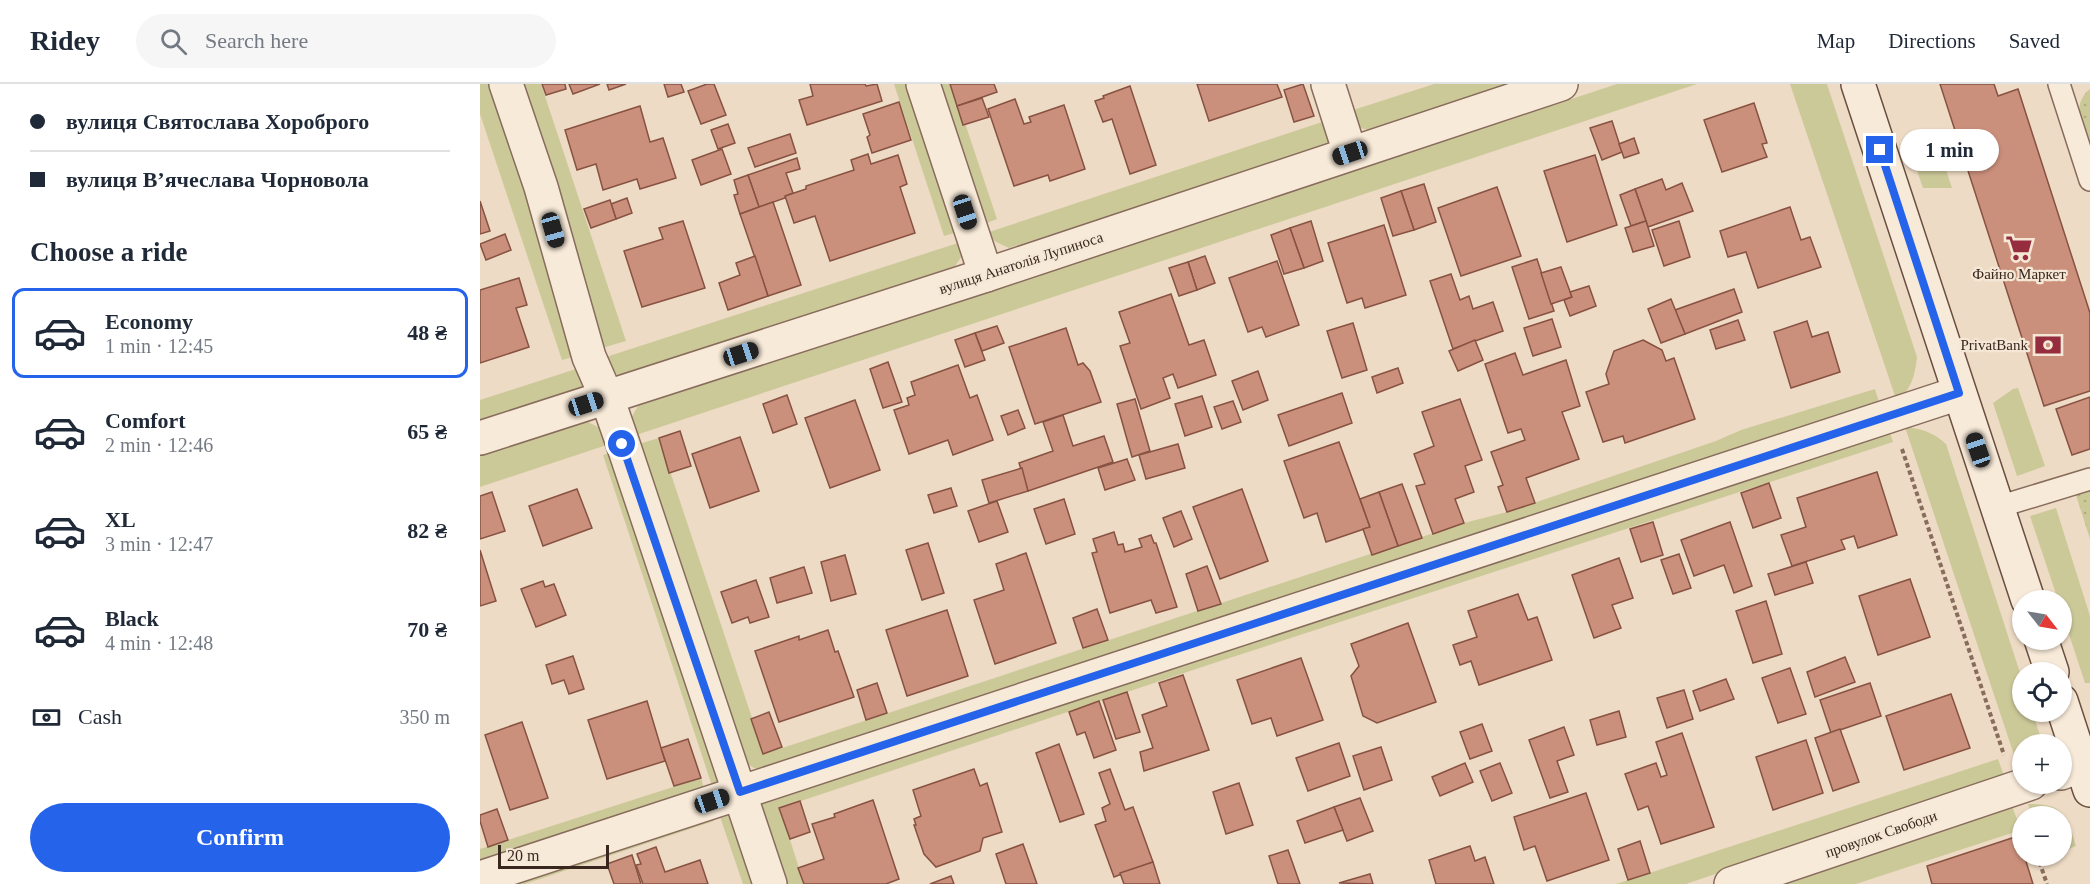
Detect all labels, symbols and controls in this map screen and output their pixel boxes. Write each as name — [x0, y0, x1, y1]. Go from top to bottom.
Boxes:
search box — [136, 14, 556, 68]
text: Ridey — [30, 25, 100, 56]
icon: search — [157, 25, 190, 58]
text: Search here — [205, 28, 308, 53]
text: Map — [1817, 29, 1855, 53]
text: Directions — [1888, 29, 1976, 53]
text: Saved — [2009, 29, 2060, 53]
text: вулиця Святослава Хороброго — [66, 109, 369, 134]
callout: 1 min — [1901, 129, 2000, 171]
route end — [1866, 136, 1893, 163]
car — [1330, 139, 1370, 167]
text: 1 min — [1925, 139, 1974, 161]
text: вулиця Вʼячеслава Чорновола — [66, 167, 369, 192]
car — [951, 192, 979, 232]
car — [539, 210, 567, 250]
street label: вулиця Анатолія Лупиноса — [937, 229, 1105, 297]
supermarket icon: Файно Маркет — [2004, 233, 2034, 263]
text: Choose a ride — [30, 237, 188, 267]
place label: Файно Маркет — [1972, 266, 2066, 282]
icon: car — [33, 306, 87, 360]
text: Economy — [105, 309, 193, 334]
text: 48 ₴ — [407, 320, 447, 345]
bank icon: PrivatBank — [2033, 330, 2063, 360]
text: 1 min · 12:45 — [105, 335, 213, 357]
place label: PrivatBank — [1961, 337, 2028, 353]
car — [721, 340, 761, 368]
car — [566, 390, 606, 418]
icon: car — [33, 405, 87, 459]
text: Comfort — [105, 408, 186, 433]
text: 65 ₴ — [407, 419, 447, 444]
route start — [608, 430, 635, 457]
car — [1964, 430, 1992, 470]
text: 2 min · 12:46 — [105, 434, 213, 456]
icon: car — [33, 504, 87, 558]
text: XL — [105, 507, 136, 532]
text: 82 ₴ — [407, 518, 447, 543]
text: 3 min · 12:47 — [105, 533, 213, 555]
north arrow — [2012, 590, 2072, 650]
map controls — [2012, 590, 2072, 866]
icon: car — [33, 603, 87, 657]
text: Black — [105, 606, 159, 631]
text: 70 ₴ — [407, 617, 447, 642]
text: 4 min · 12:48 — [105, 632, 213, 654]
button: locate — [2012, 662, 2072, 722]
icon: cash — [30, 701, 63, 734]
text: Cash — [78, 704, 122, 729]
text: 350 m — [399, 706, 450, 728]
button: + — [2012, 734, 2072, 794]
car — [692, 787, 732, 815]
button: Confirm — [30, 803, 450, 872]
button: − — [2012, 806, 2072, 866]
street label: провулок Свободи — [1823, 807, 1939, 861]
scale bar — [498, 842, 609, 870]
text: 20 m — [507, 847, 539, 864]

